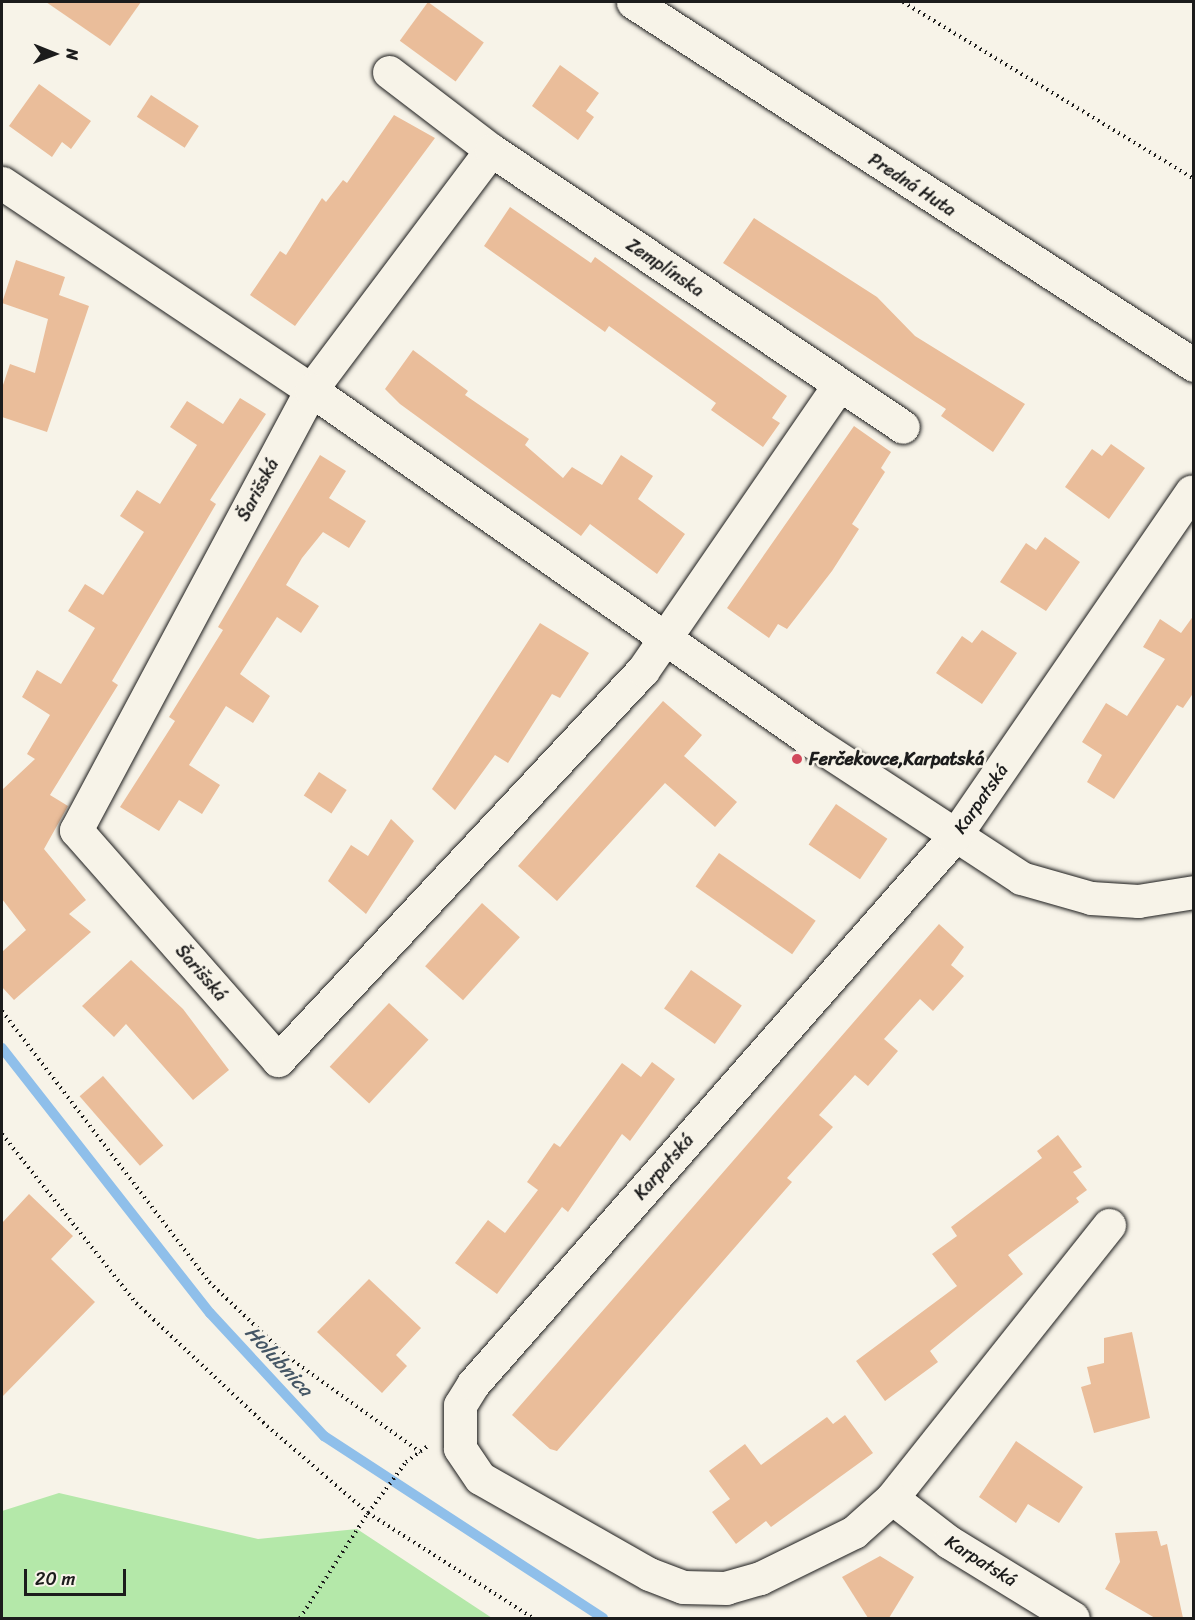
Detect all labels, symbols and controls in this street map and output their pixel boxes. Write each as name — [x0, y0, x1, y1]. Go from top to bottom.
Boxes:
north arrow — [24, 24, 84, 84]
text: N — [58, 49, 87, 60]
street label: Predná Huta — [864, 149, 960, 221]
street label: Zemplínska — [622, 234, 708, 302]
street label: Šarišská — [233, 455, 283, 525]
place label: Ferčekovce,Karpatská — [809, 748, 984, 770]
marker: Ferčekovce,Karpatská — [790, 752, 804, 766]
street label: Karpatská — [949, 760, 1013, 838]
street label: Šarišská — [171, 940, 231, 1006]
street label: Karpatská — [630, 1130, 698, 1204]
water label: Holubnica — [240, 1321, 318, 1401]
street label: Karpatská — [941, 1531, 1021, 1591]
scale bar — [27, 1557, 129, 1595]
text: 20 m — [35, 1563, 75, 1595]

